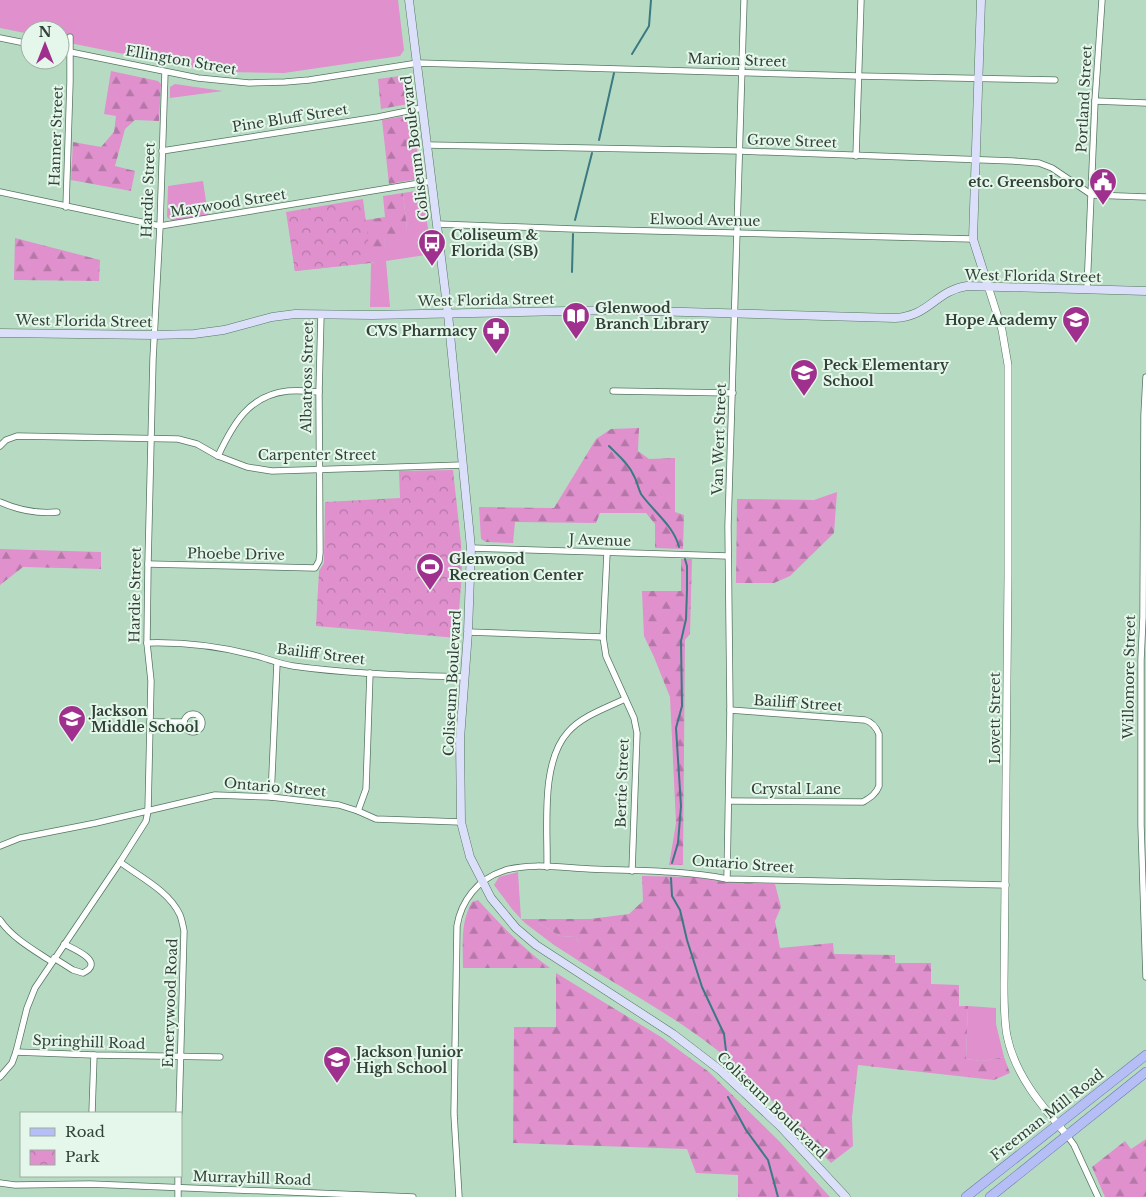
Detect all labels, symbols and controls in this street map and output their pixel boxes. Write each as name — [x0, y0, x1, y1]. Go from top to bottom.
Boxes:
north arrow — [20, 20, 70, 70]
text: N — [38, 23, 52, 41]
street label: Ellington Street — [124, 41, 239, 79]
street label: Portland Street — [1072, 44, 1096, 153]
street label: Marion Street — [687, 49, 788, 71]
street label: Coliseum Boulevard — [397, 74, 433, 222]
street label: Hanner Street — [45, 85, 67, 187]
street label: Pine Bluff Street — [231, 100, 350, 136]
street label: Grove Street — [747, 130, 838, 152]
street label: Hardie Street — [137, 141, 159, 238]
public building icon: etc. Greensboro — [1088, 167, 1118, 206]
place label: etc. Greensboro — [968, 173, 1084, 191]
street label: Maywood Street — [169, 185, 288, 221]
street label: Elwood Avenue — [649, 210, 761, 230]
place label: Coliseum & Florida (SB) — [451, 226, 539, 260]
bus stop icon: Coliseum & Florida (SB) — [417, 228, 447, 267]
street label: West Florida Street — [963, 266, 1102, 286]
street label: West Florida Street — [416, 290, 555, 310]
place label: Glenwood Branch Library — [595, 299, 710, 333]
library icon: Glenwood Branch Library — [561, 301, 591, 340]
school or university icon: Hope Academy — [1061, 305, 1091, 344]
street label: West Florida Street — [14, 311, 153, 331]
place label: Hope Academy — [945, 311, 1058, 329]
pharmacy icon: CVS Pharmacy — [481, 316, 511, 355]
street label: Albatross Street — [297, 320, 317, 434]
place label: CVS Pharmacy — [366, 322, 478, 340]
place label: Peck Elementary School — [823, 356, 950, 390]
school or university icon: Peck Elementary School — [789, 358, 819, 397]
street label: Van Wert Street — [708, 382, 730, 496]
street label: Carpenter Street — [258, 446, 377, 464]
street label: J Avenue — [567, 530, 631, 550]
street label: Phoebe Drive — [187, 544, 285, 564]
street label: Hardie Street — [125, 546, 145, 643]
place label: Glenwood Recreation Center — [449, 550, 583, 584]
sports icon: Glenwood Recreation Center — [415, 552, 445, 591]
street label: Coliseum Boulevard — [439, 609, 465, 757]
street label: Willomore Street — [1119, 614, 1139, 740]
street label: Bailiff Street — [276, 640, 367, 668]
street label: Lovett Street — [986, 671, 1004, 764]
street label: Bailiff Street — [753, 691, 844, 715]
place label: Jackson Middle School — [88, 702, 199, 736]
school or university icon: Jackson Middle School — [57, 704, 87, 743]
street label: Bertie Street — [611, 737, 633, 828]
street label: Ontario Street — [223, 774, 328, 801]
street label: Crystal Lane — [751, 780, 841, 798]
street label: Ontario Street — [691, 851, 796, 877]
street label: Emerywood Road — [159, 937, 181, 1068]
street label: Springhill Road — [32, 1031, 146, 1053]
place label: Jackson Junior High School — [353, 1043, 463, 1077]
school or university icon: Jackson Junior High School — [322, 1045, 352, 1084]
street label: Coliseum Boulevard — [713, 1048, 831, 1163]
street label: Freeman Mill Road — [987, 1065, 1108, 1165]
legend — [20, 1112, 182, 1177]
text: Road — [65, 1122, 105, 1141]
text: Park — [65, 1147, 101, 1166]
street label: Murrayhill Road — [192, 1167, 312, 1189]

